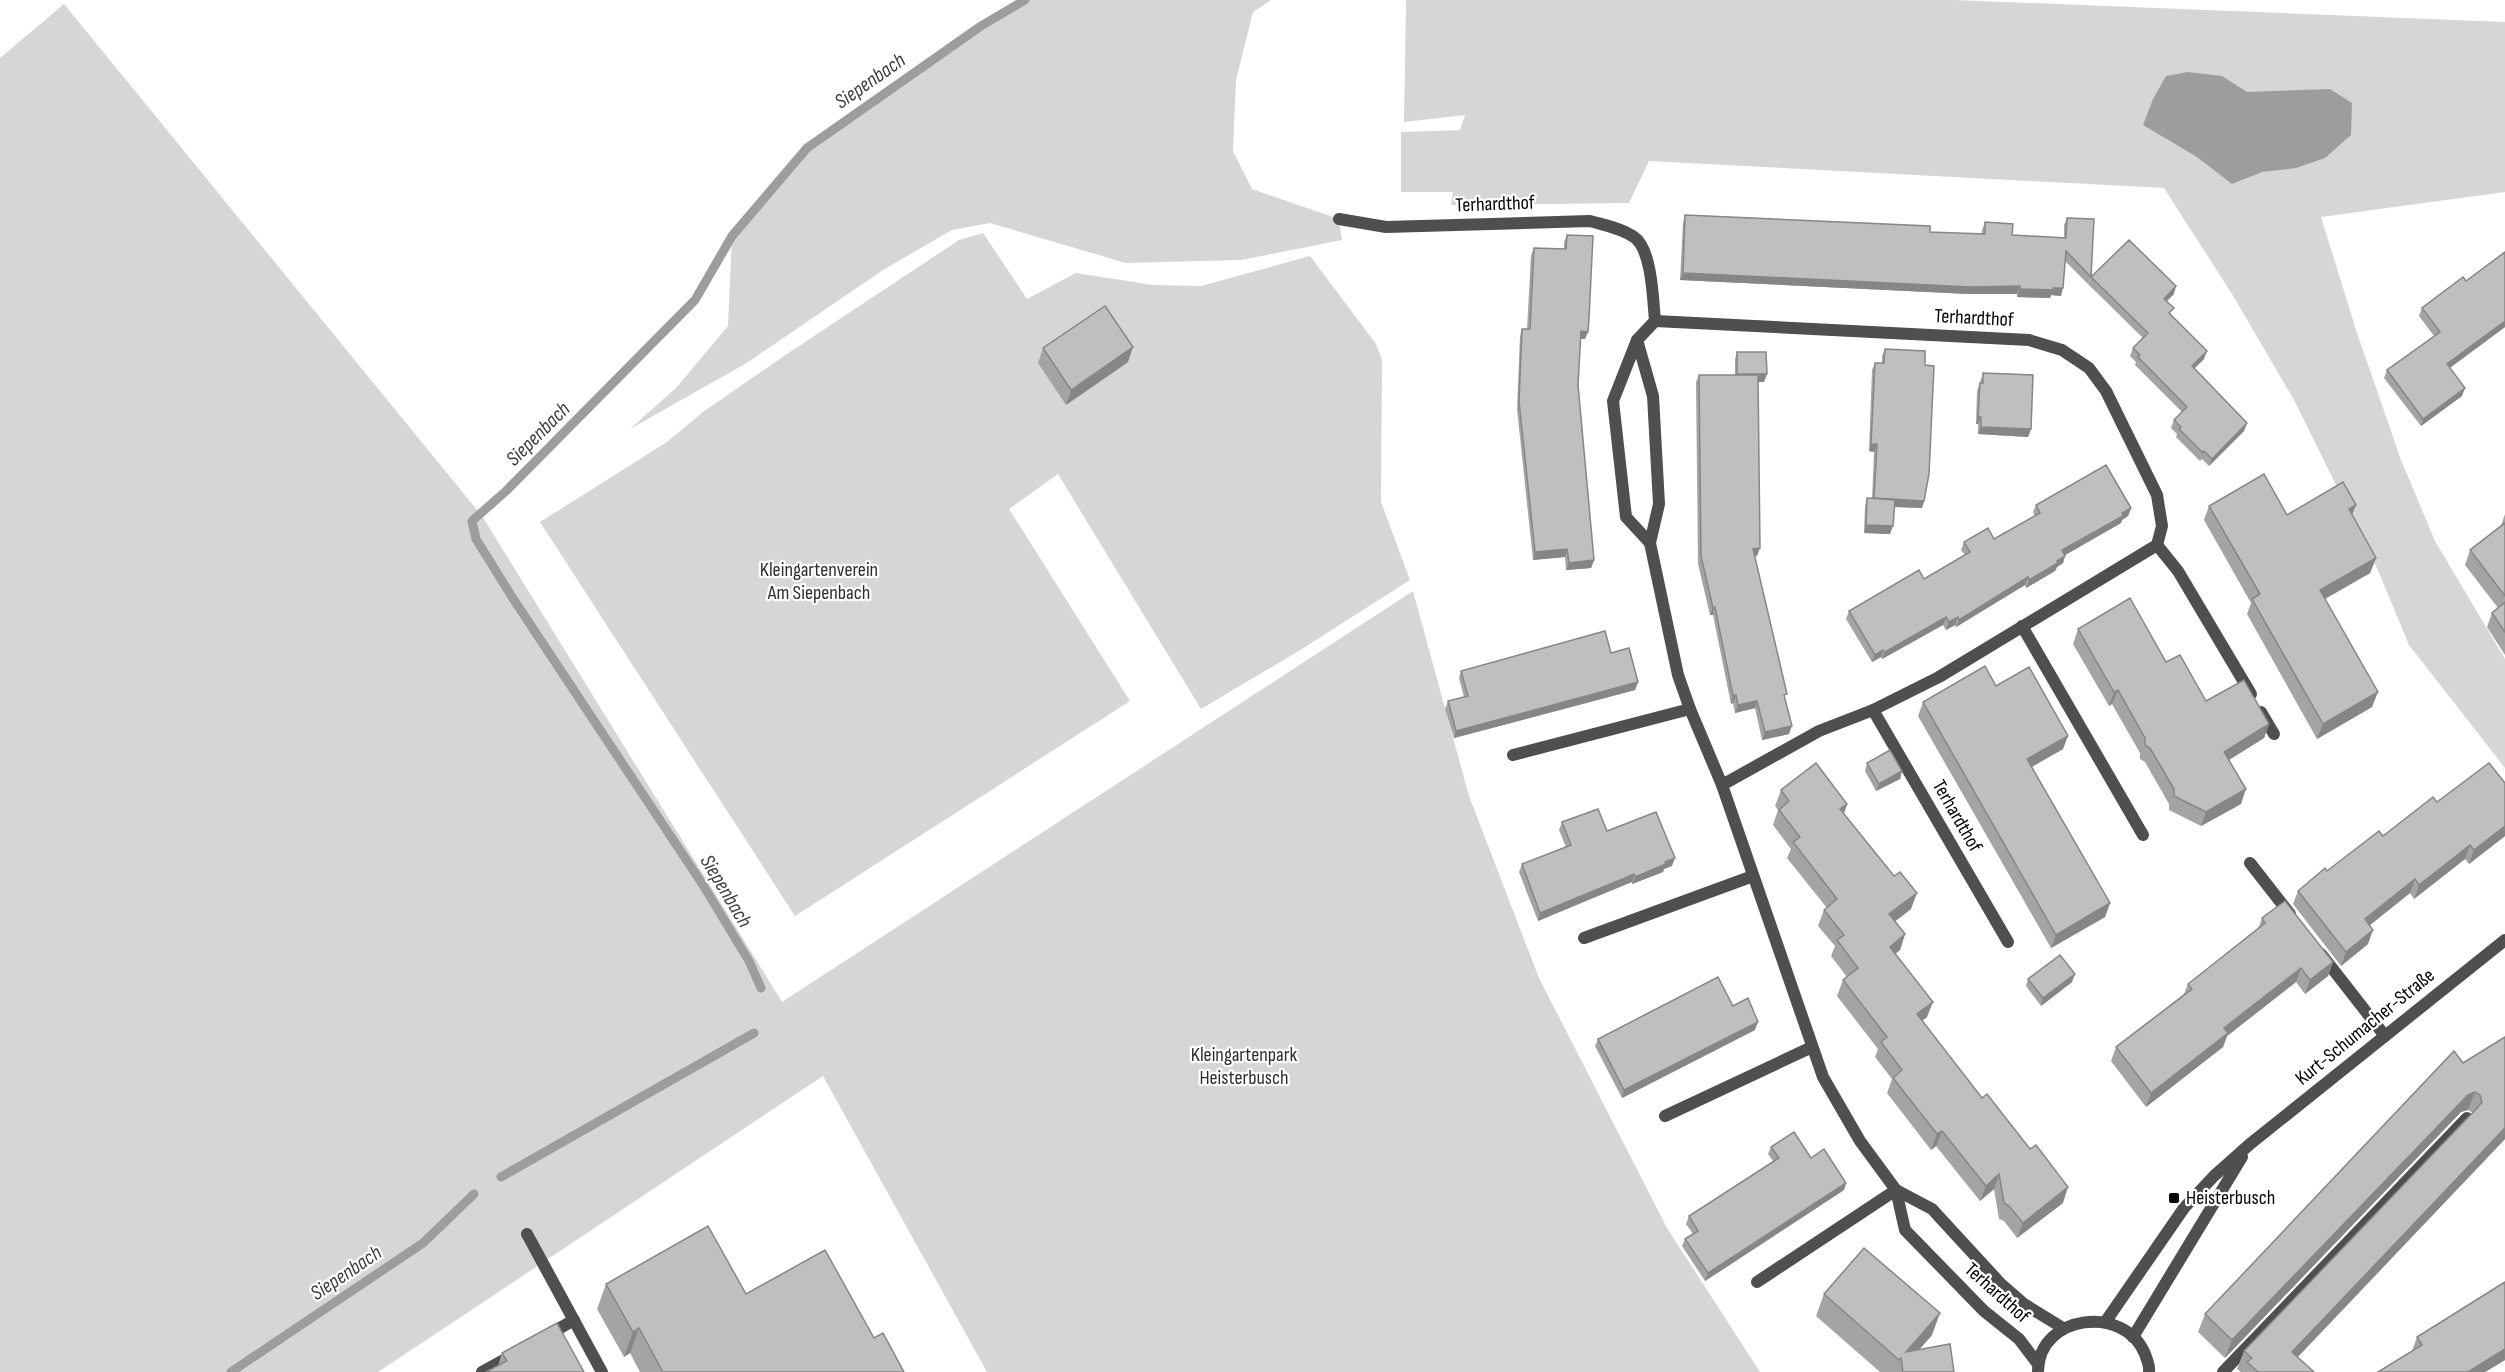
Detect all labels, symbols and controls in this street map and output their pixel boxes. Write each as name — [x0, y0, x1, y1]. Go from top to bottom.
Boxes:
water label: Siepenbach — [830, 48, 910, 114]
street label: Terhardthof — [1455, 191, 1535, 217]
street label: Terhardthof — [1934, 304, 2014, 332]
water label: Siepenbach — [501, 397, 575, 471]
park label: Kleingartenverein Am Siepenbach — [760, 558, 878, 605]
street label: Terhardthof — [1927, 776, 1987, 857]
water label: Siepenbach — [695, 850, 758, 932]
street label: Kurt-Schumacher-Straße — [2291, 964, 2439, 1090]
park label: Kleingartenpark Heisterbusch — [1191, 1043, 1298, 1090]
place label: Heisterbusch — [2186, 1186, 2275, 1210]
marker: Heisterbusch — [2167, 1191, 2181, 1205]
water label: Siepenbach — [306, 1240, 386, 1306]
street label: Terhardthof — [1960, 1258, 2035, 1329]

